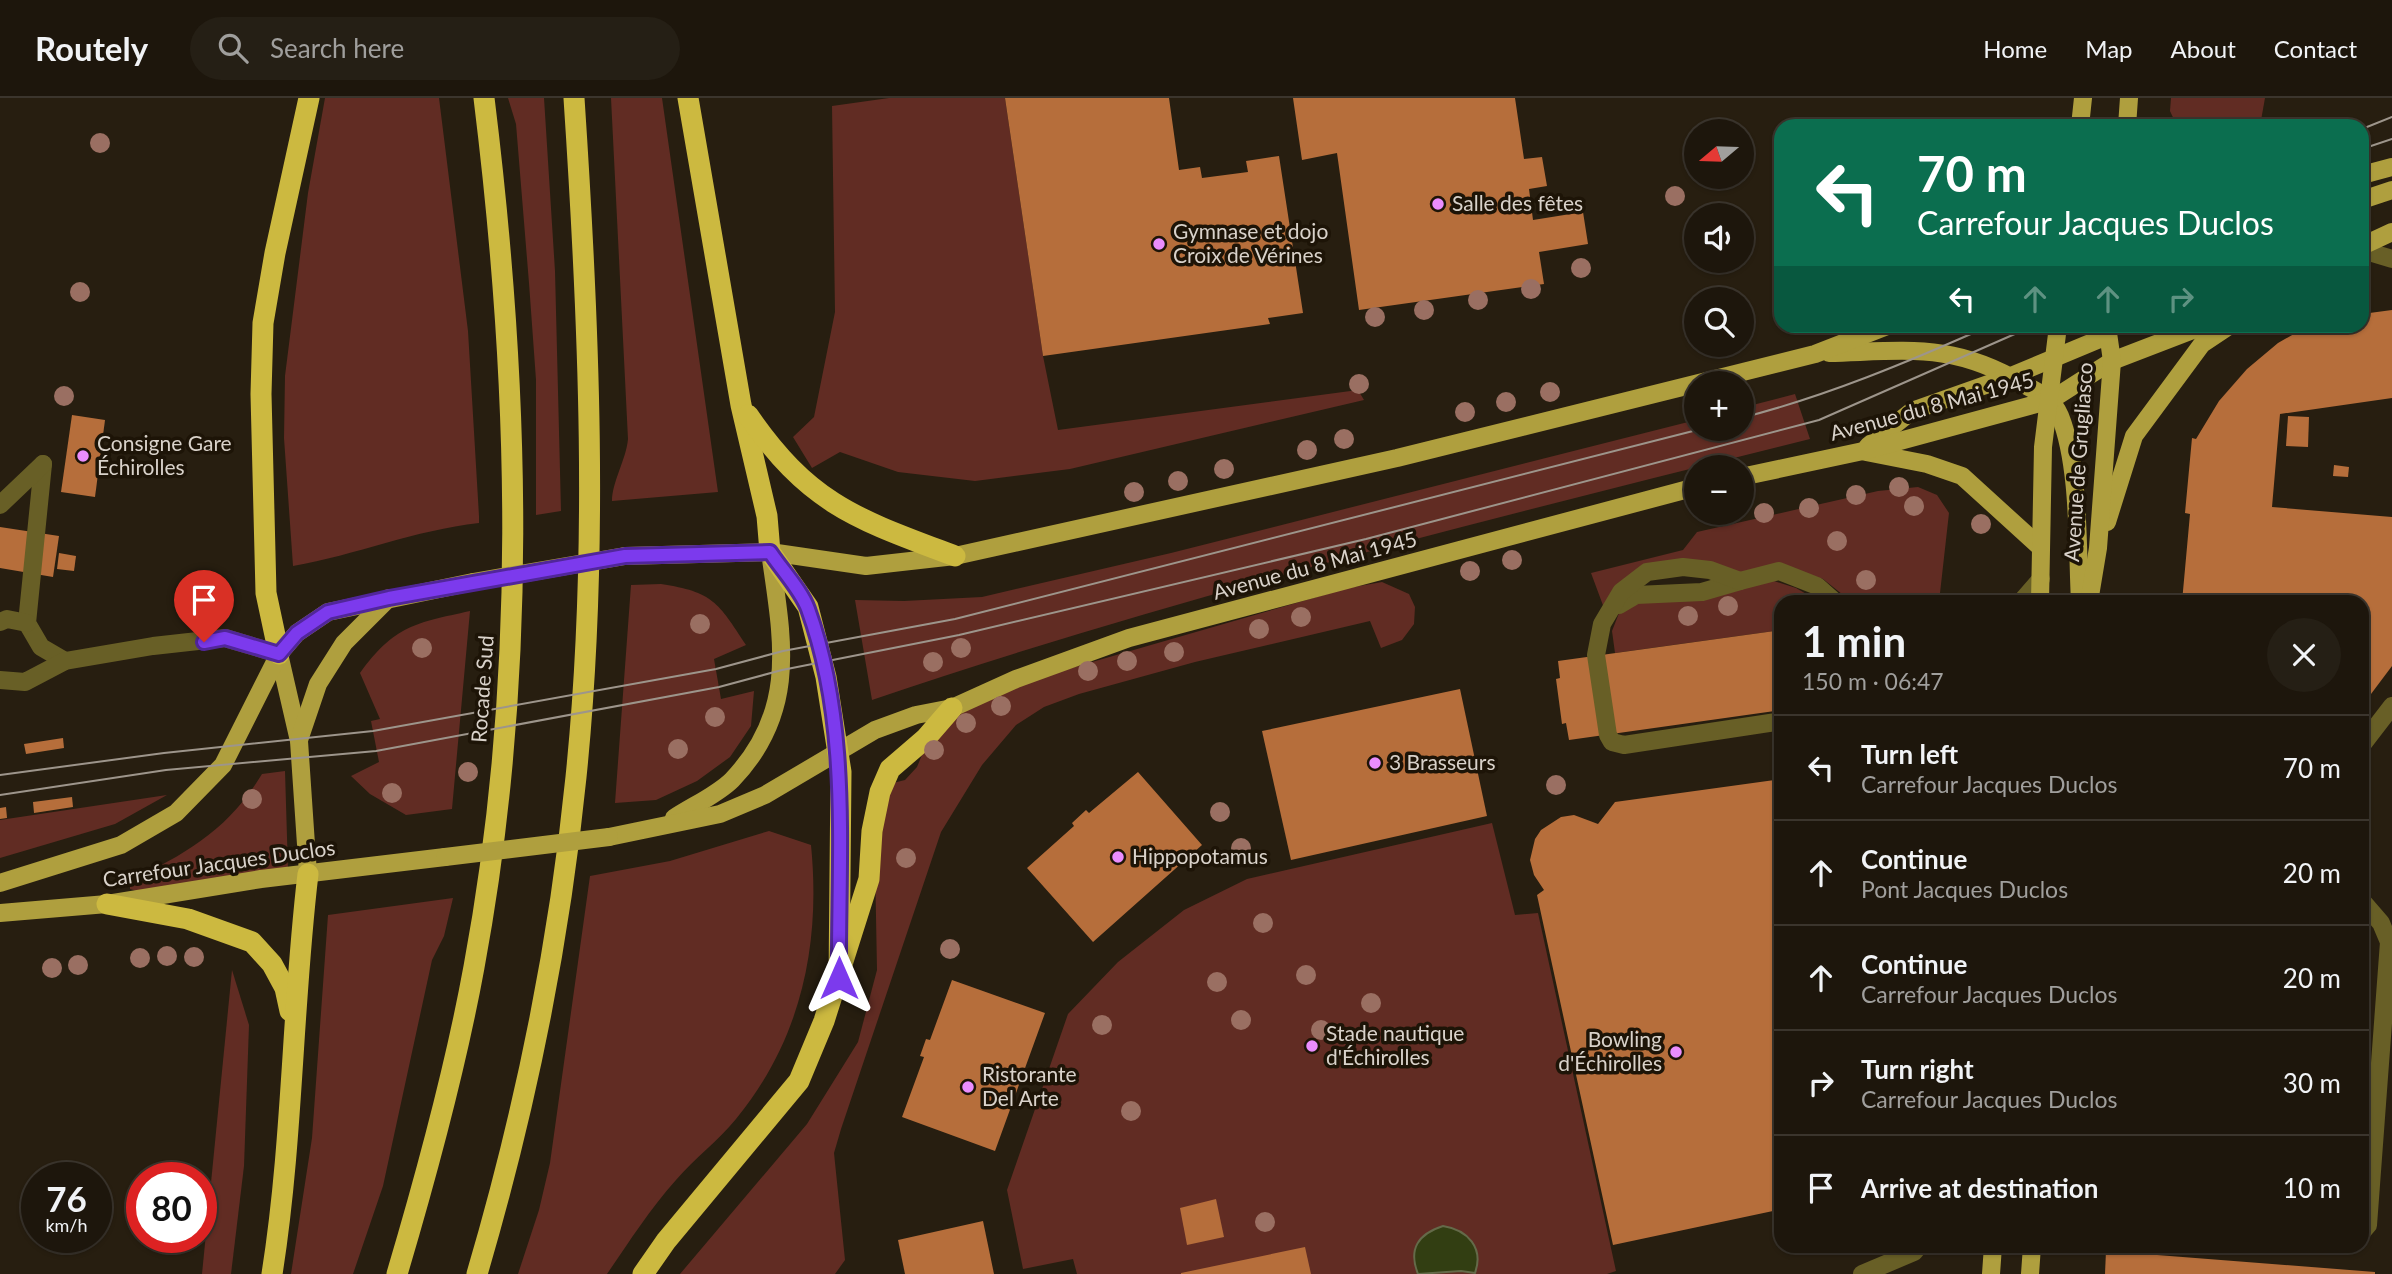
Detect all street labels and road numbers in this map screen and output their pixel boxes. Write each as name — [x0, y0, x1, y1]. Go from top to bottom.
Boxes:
street label: Avenue de Grugliasco — [2058, 361, 2097, 562]
street label: Avenue du 8 Mai 1945 — [1827, 366, 2036, 445]
street label: Avenue du 8 Mai 1945 — [1210, 525, 1419, 604]
street label: Rocade Sud — [465, 634, 498, 744]
street label: Carrefour Jacques Duclos — [101, 834, 336, 891]

